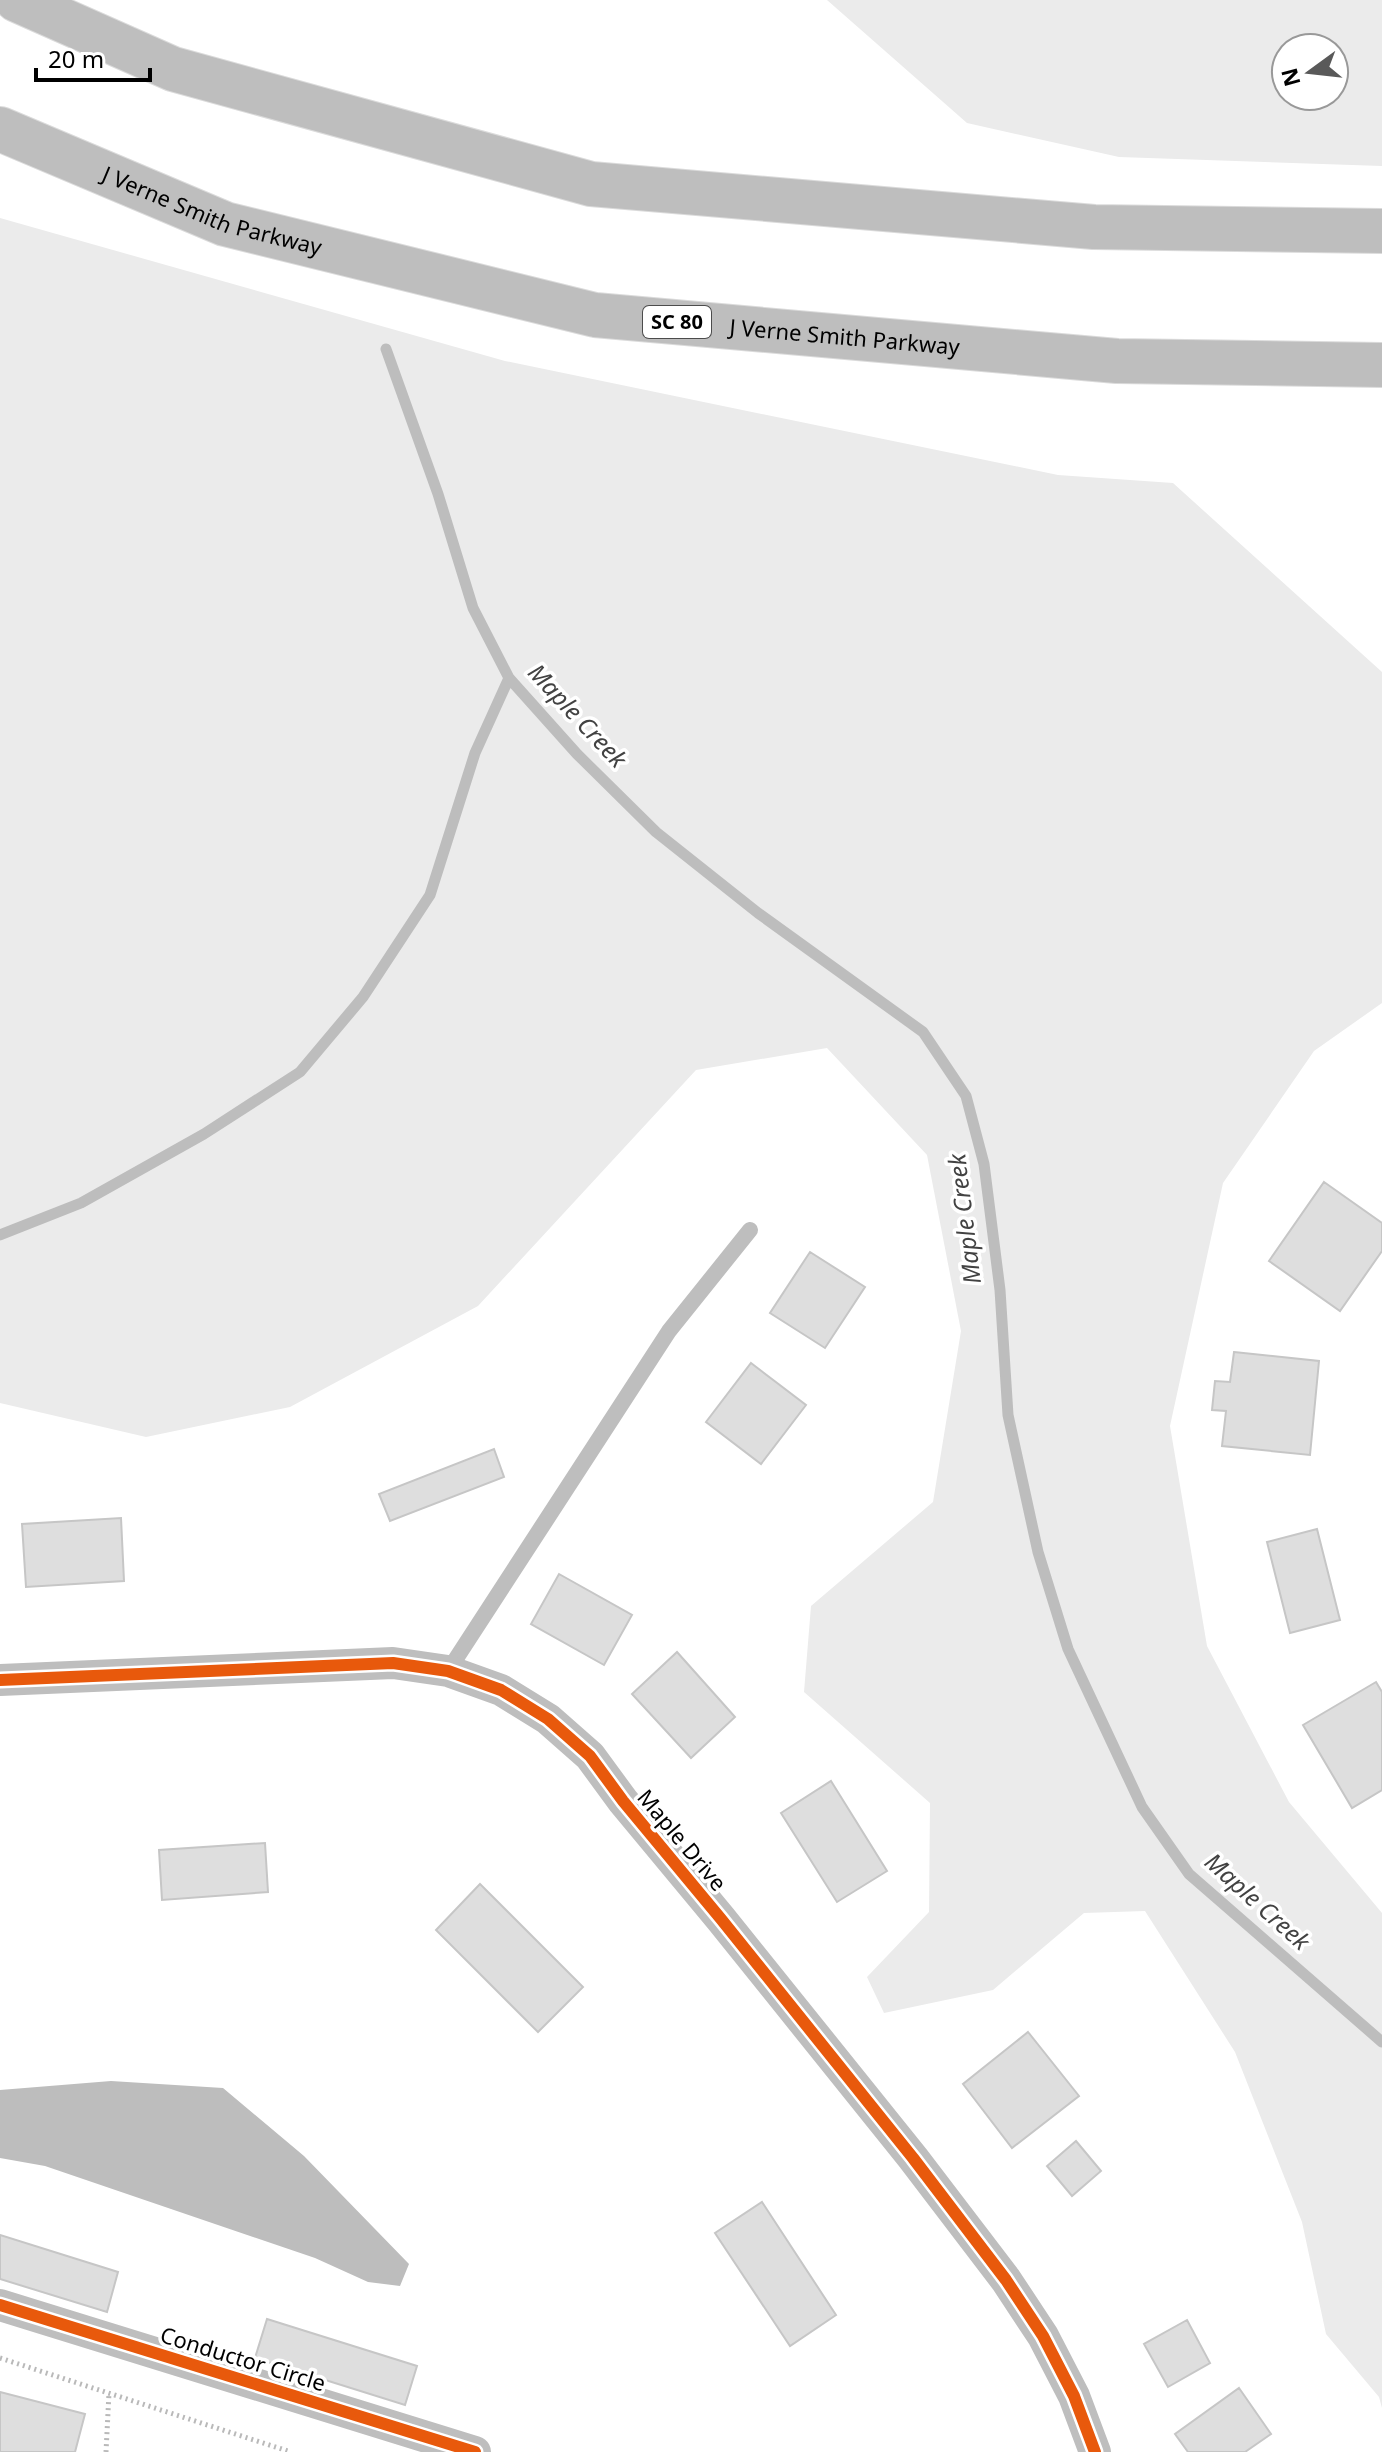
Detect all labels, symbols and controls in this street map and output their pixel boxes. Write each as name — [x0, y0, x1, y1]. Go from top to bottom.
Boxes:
scale bar — [36, 32, 150, 82]
north arrow — [1270, 32, 1350, 112]
text: 20 m — [48, 42, 104, 75]
text: N — [1273, 65, 1307, 90]
street label: J Verne Smith Parkway — [96, 157, 326, 261]
road number: SC 80 — [643, 306, 711, 338]
street label: J Verne Smith Parkway — [727, 311, 962, 361]
water label: Maple Creek — [521, 656, 636, 775]
water label: Maple Creek — [939, 1151, 988, 1286]
street label: Maple Drive — [631, 1782, 734, 1897]
water label: Maple Creek — [1198, 1845, 1319, 1958]
street label: Conductor Circle — [157, 2319, 330, 2397]

